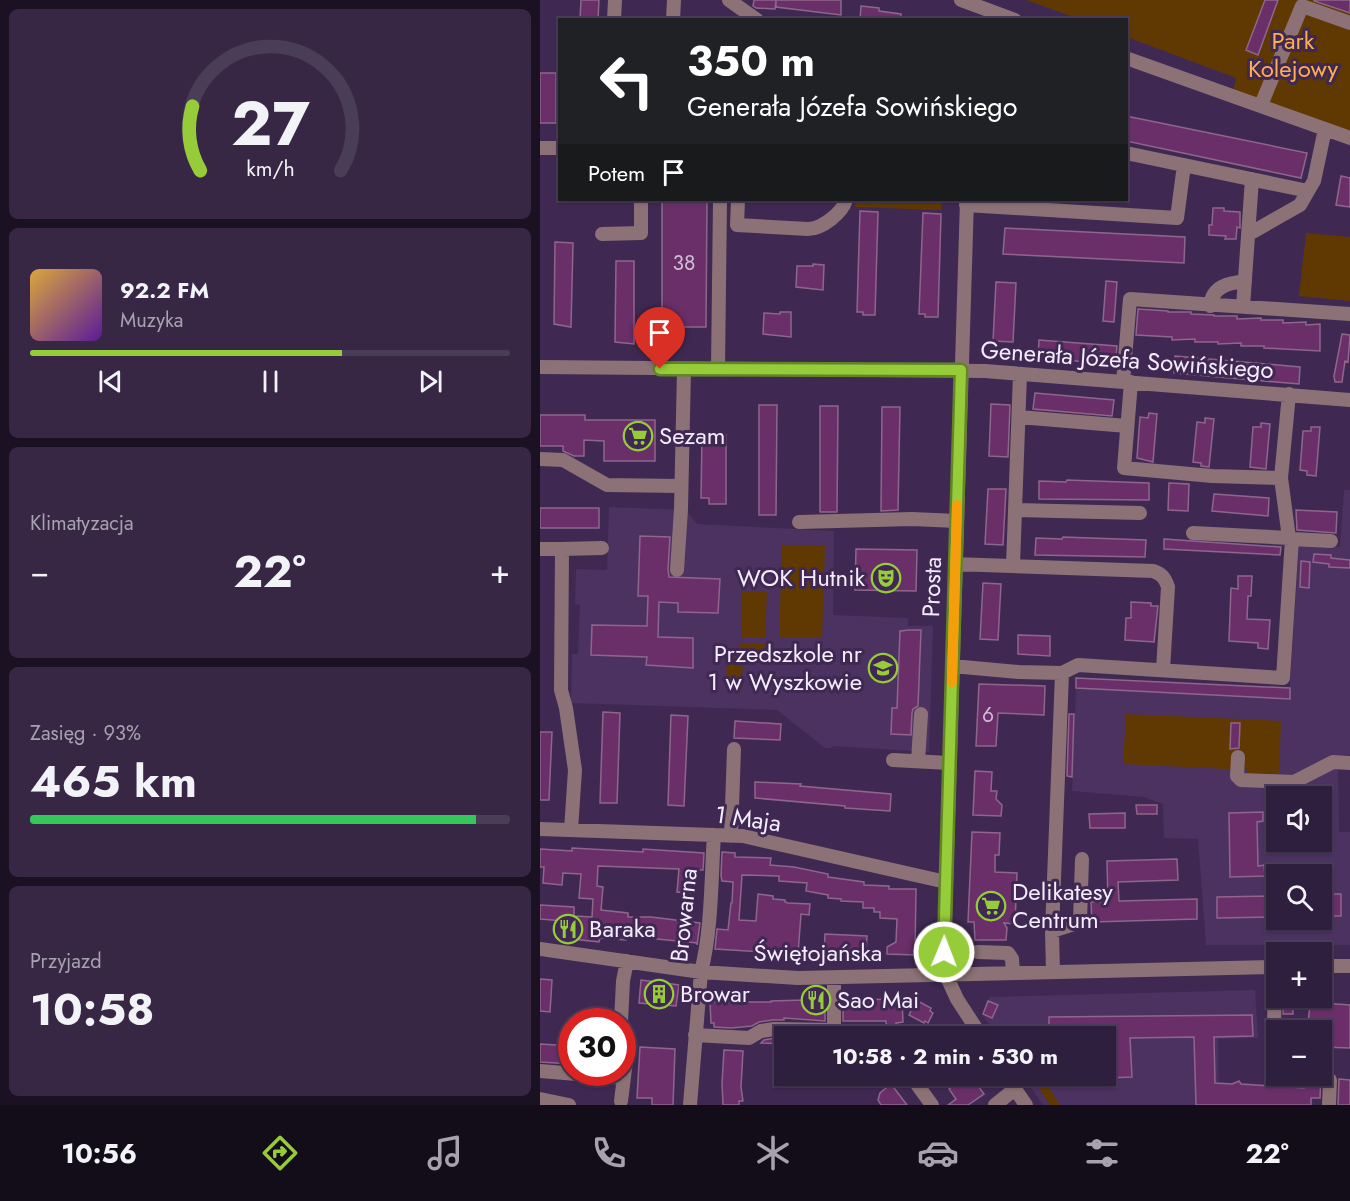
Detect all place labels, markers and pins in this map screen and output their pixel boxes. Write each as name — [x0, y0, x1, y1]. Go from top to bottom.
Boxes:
pin — [634, 307, 685, 369]
place label: Sezam — [659, 418, 725, 453]
supermarket icon: Sezam — [622, 420, 654, 452]
place label: WOK Hutnik — [737, 560, 865, 595]
theatre icon: WOK Hutnik — [870, 562, 902, 594]
place label: Przedszkole nr 1 w Wyszkowie — [708, 636, 863, 699]
school or university icon: Przedszkole nr 1 w Wyszkowie — [867, 652, 899, 684]
place label: Delikatesy Centrum — [1012, 874, 1113, 937]
supermarket icon: Delikatesy Centrum — [975, 890, 1007, 922]
place label: Baraka — [589, 911, 656, 946]
restaurant icon: Baraka — [552, 913, 584, 945]
place label: Browar — [680, 976, 751, 1011]
building icon: Browar — [643, 978, 675, 1010]
place label: Sao Mai — [837, 982, 919, 1017]
restaurant icon: Sao Mai — [800, 984, 832, 1016]

